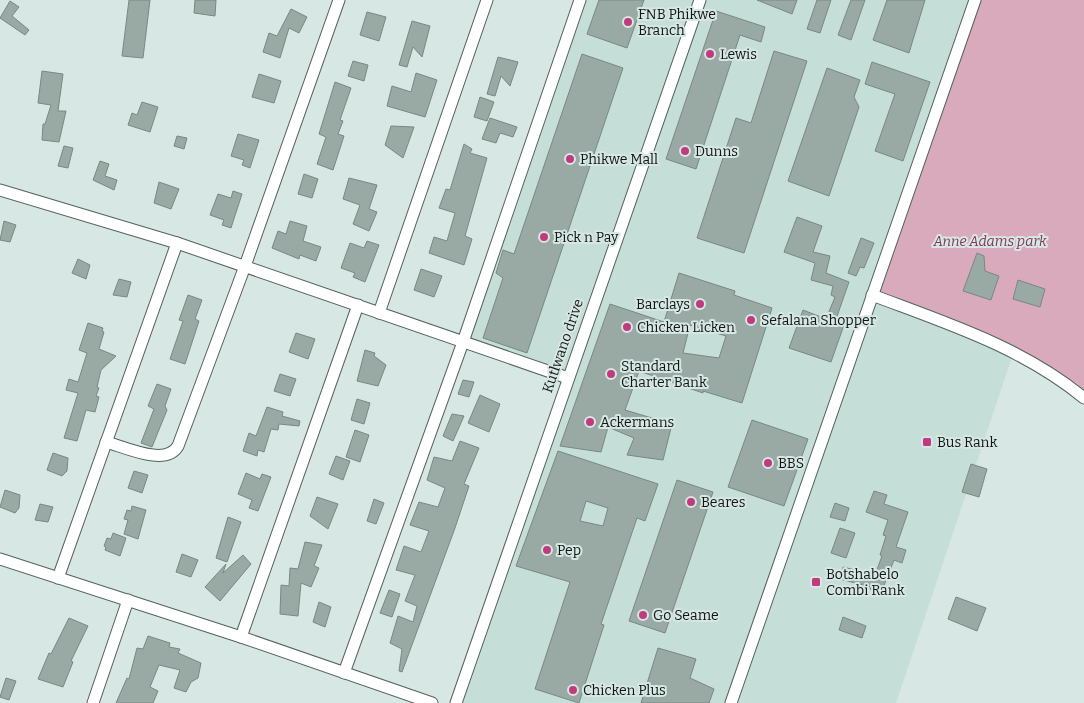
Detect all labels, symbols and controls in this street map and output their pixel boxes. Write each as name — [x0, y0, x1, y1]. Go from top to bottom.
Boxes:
place label: FNB Phikwe Branch — [638, 6, 716, 39]
marker: FNB Phikwe Branch — [622, 16, 634, 28]
place label: Lewis — [720, 46, 757, 63]
marker: Lewis — [704, 48, 716, 60]
place label: Dunns — [695, 143, 738, 160]
marker: Dunns — [679, 145, 691, 157]
place label: Phikwe Mall — [580, 151, 658, 168]
marker: Phikwe Mall — [564, 153, 576, 165]
place label: Pick n Pay — [554, 229, 619, 246]
marker: Pick n Pay — [538, 231, 550, 243]
park label: Anne Adams park — [932, 233, 1047, 250]
place label: Barclays — [636, 296, 690, 313]
street label: Kutlwano drive — [539, 297, 587, 395]
marker: Barclays — [694, 298, 706, 310]
place label: Sefalana Shopper — [761, 312, 876, 329]
marker: Sefalana Shopper — [745, 314, 757, 326]
place label: Chicken Licken — [637, 319, 735, 336]
marker: Chicken Licken — [621, 321, 633, 333]
place label: Standard Charter Bank — [621, 358, 707, 391]
marker: Standard Charter Bank — [605, 368, 617, 380]
place label: Ackermans — [600, 414, 674, 431]
marker: Ackermans — [584, 416, 596, 428]
place label: Bus Rank — [937, 434, 997, 451]
marker: Bus Rank — [921, 436, 933, 448]
place label: BBS — [778, 455, 804, 472]
marker: BBS — [762, 457, 774, 469]
place label: Beares — [701, 494, 745, 511]
marker: Beares — [685, 496, 697, 508]
place label: Pep — [557, 542, 581, 559]
marker: Pep — [541, 544, 553, 556]
place label: Botshabelo Combi Rank — [826, 566, 905, 599]
marker: Botshabelo Combi Rank — [810, 576, 822, 588]
place label: Go Seame — [653, 607, 719, 624]
marker: Go Seame — [637, 609, 649, 621]
place label: Chicken Plus — [583, 682, 666, 699]
marker: Chicken Plus — [567, 684, 579, 696]

